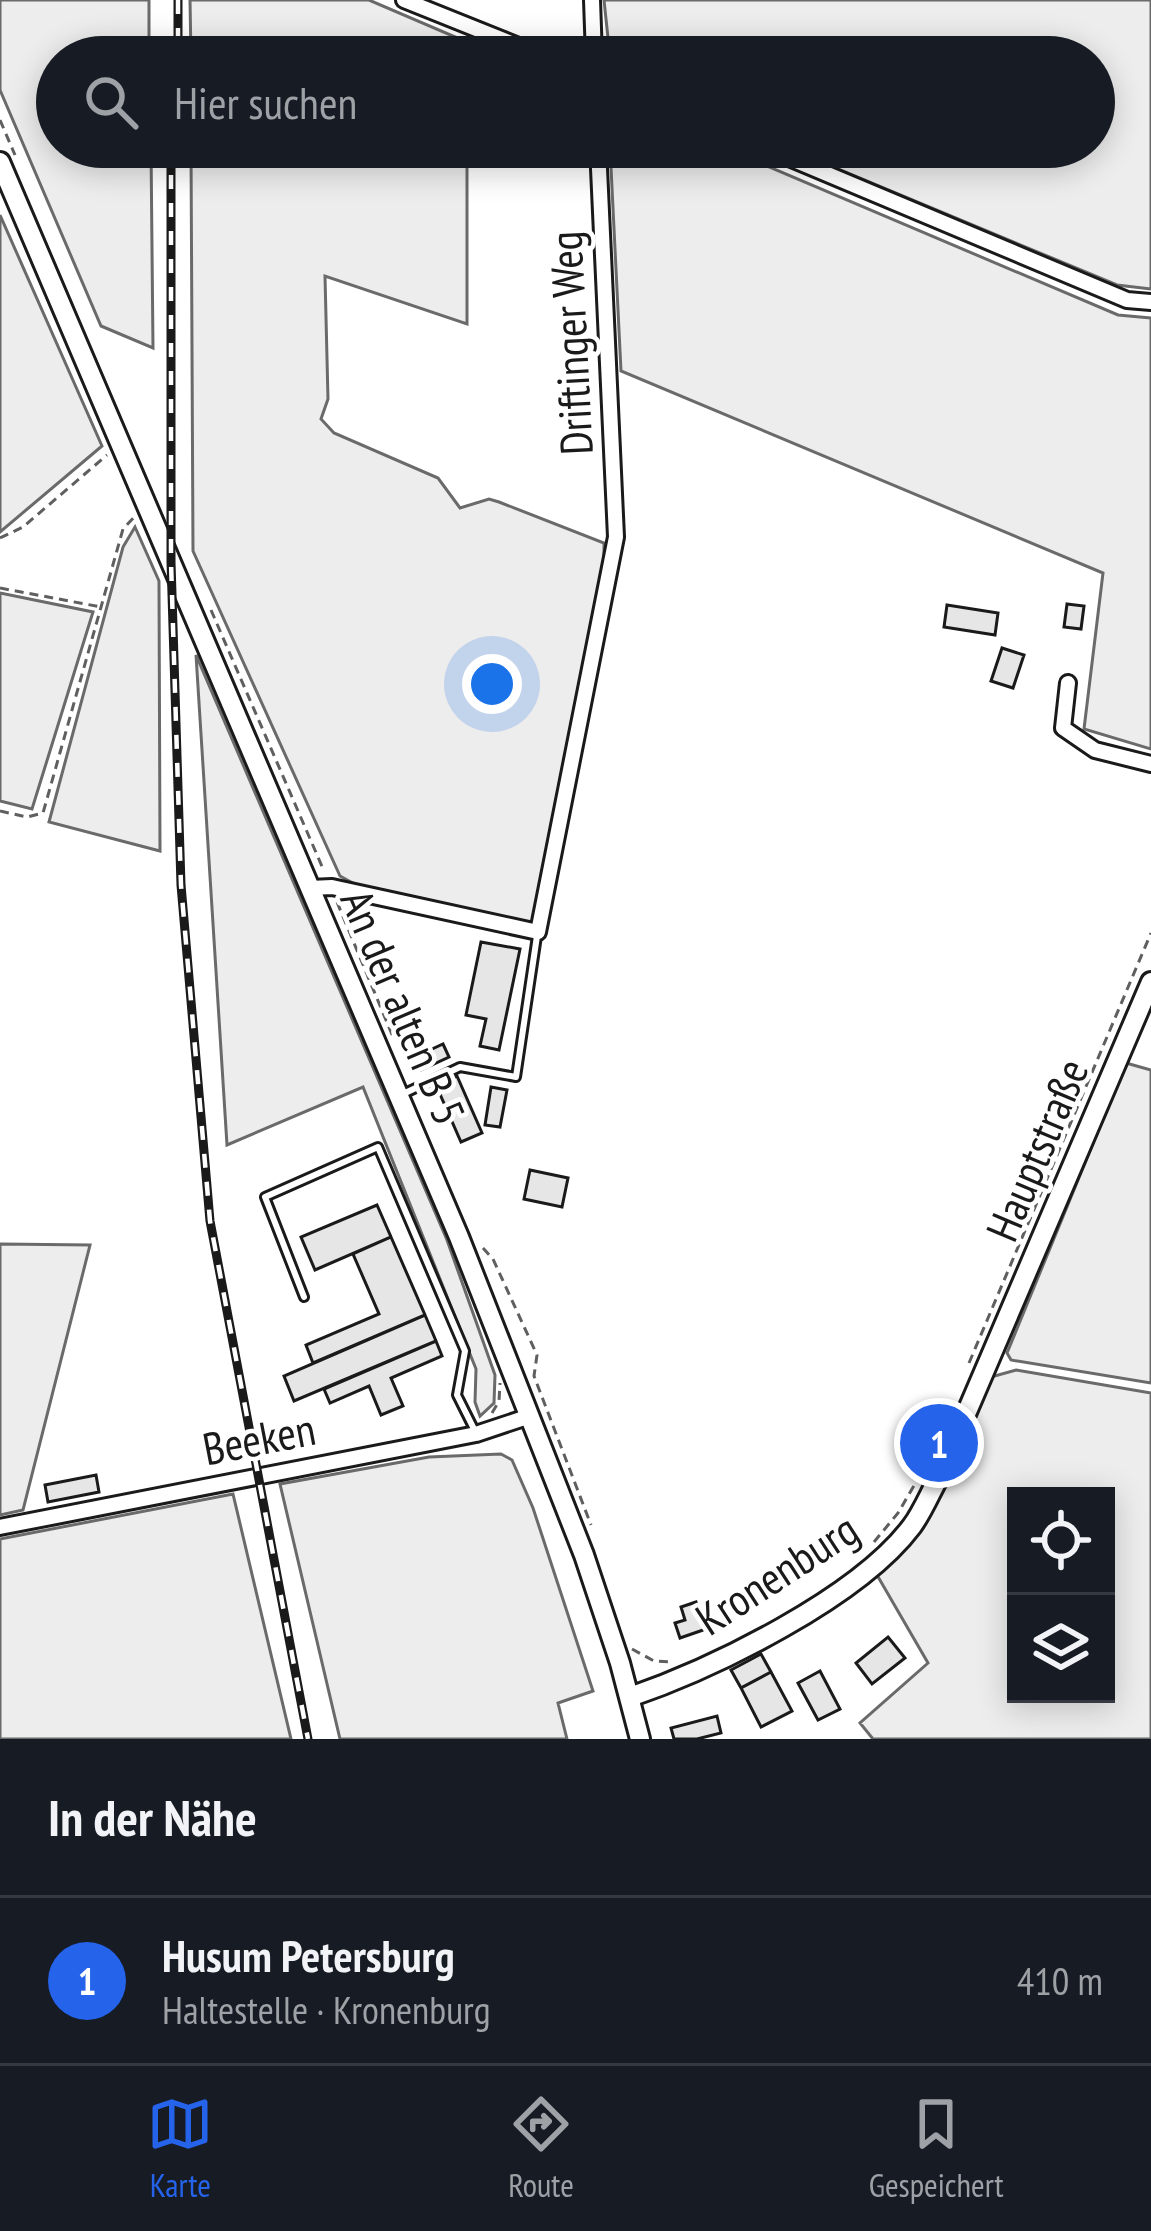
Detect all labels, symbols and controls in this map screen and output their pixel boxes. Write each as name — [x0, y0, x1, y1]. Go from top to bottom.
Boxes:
search box — [36, 36, 1115, 168]
icon: search — [78, 69, 144, 135]
text: Hier suchen — [174, 73, 357, 131]
street label: Driftinger Weg — [535, 230, 605, 456]
your location — [462, 654, 522, 714]
street label: An der alten B 5 — [328, 880, 479, 1133]
street label: Hauptstraße — [972, 1050, 1100, 1249]
pin: 1 — [900, 1398, 978, 1488]
street label: Beeken — [198, 1399, 320, 1477]
map controls — [1007, 1487, 1115, 1703]
button: locate — [1007, 1487, 1115, 1595]
street label: Kronenburg — [684, 1499, 869, 1647]
button: layers — [1007, 1595, 1115, 1703]
text: In der Nähe — [48, 1784, 257, 1850]
text: Husum Petersburg — [162, 1926, 455, 1984]
text: 1 — [78, 1955, 96, 2006]
text: 410 m — [1017, 1955, 1103, 2006]
text: Haltestelle · Kronenburg — [162, 1984, 491, 2035]
tab: Karte — [147, 2091, 213, 2206]
tab: Route — [508, 2091, 574, 2206]
tab: Gespeichert — [869, 2091, 1004, 2206]

